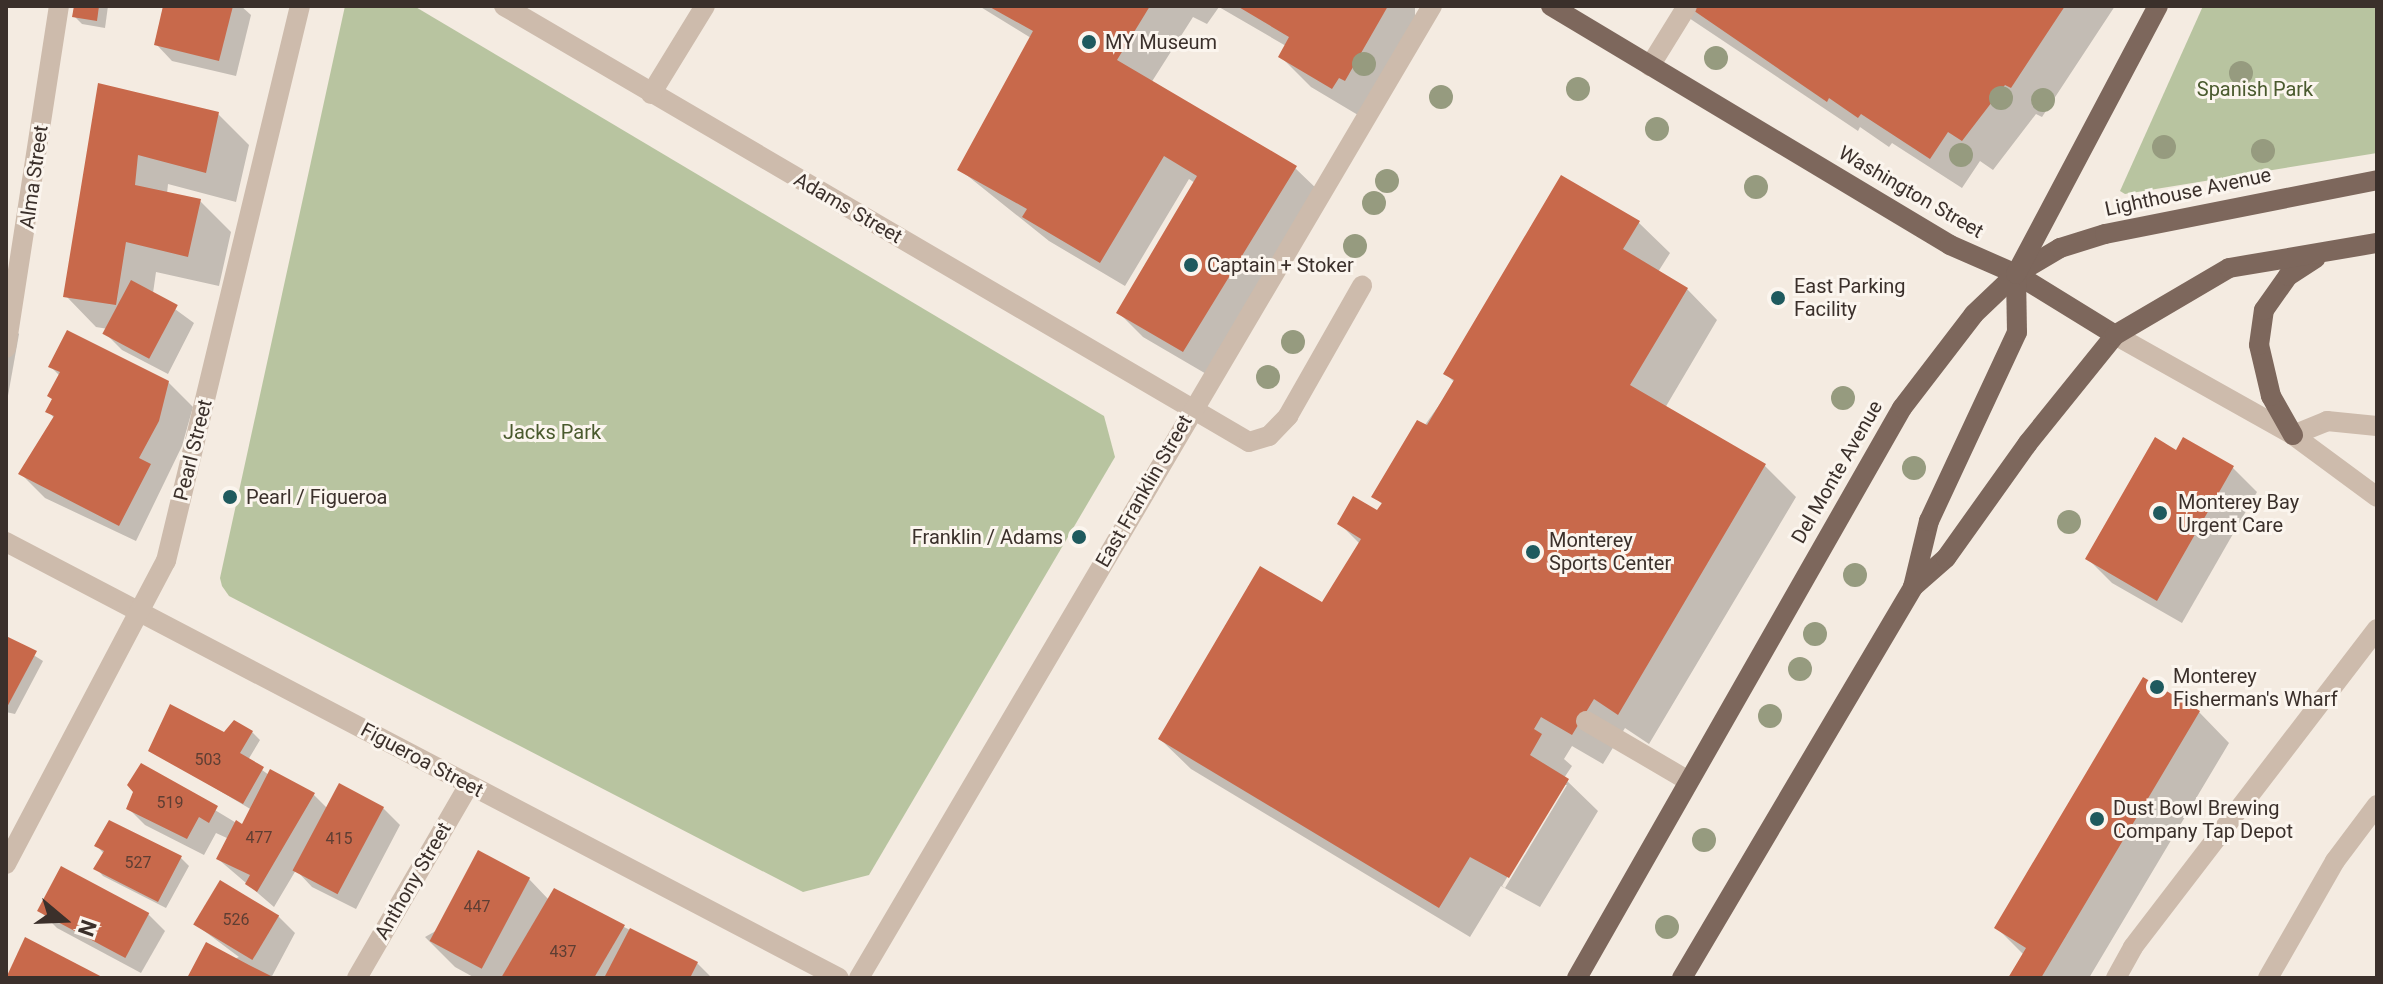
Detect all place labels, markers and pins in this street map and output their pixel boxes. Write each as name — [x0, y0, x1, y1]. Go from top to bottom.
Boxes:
place label: MY Museum — [1105, 30, 1217, 54]
marker: MY Museum — [1080, 33, 1098, 51]
place label: Captain + Stoker — [1207, 253, 1354, 277]
marker: Captain + Stoker — [1182, 256, 1200, 274]
place label: East Parking Facility — [1794, 274, 1906, 321]
marker: East Parking Facility — [1769, 289, 1787, 307]
place label: Pearl / Figueroa — [246, 485, 387, 509]
marker: Pearl / Figueroa — [221, 488, 239, 506]
place label: Monterey Bay Urgent Care — [2178, 490, 2299, 537]
marker: Monterey Bay Urgent Care — [2149, 502, 2171, 524]
place label: Franklin / Adams — [912, 525, 1063, 549]
marker: Franklin / Adams — [1070, 528, 1088, 546]
place label: Monterey Sports Center — [1549, 528, 1671, 575]
marker: Monterey Sports Center — [1524, 543, 1542, 561]
place label: Monterey Fisherman's Wharf — [2173, 664, 2338, 711]
marker: Monterey Fisherman's Wharf — [2148, 678, 2166, 696]
place label: Dust Bowl Brewing Company Tap Depot — [2113, 796, 2293, 843]
marker: Dust Bowl Brewing Company Tap Depot — [2088, 810, 2106, 828]

